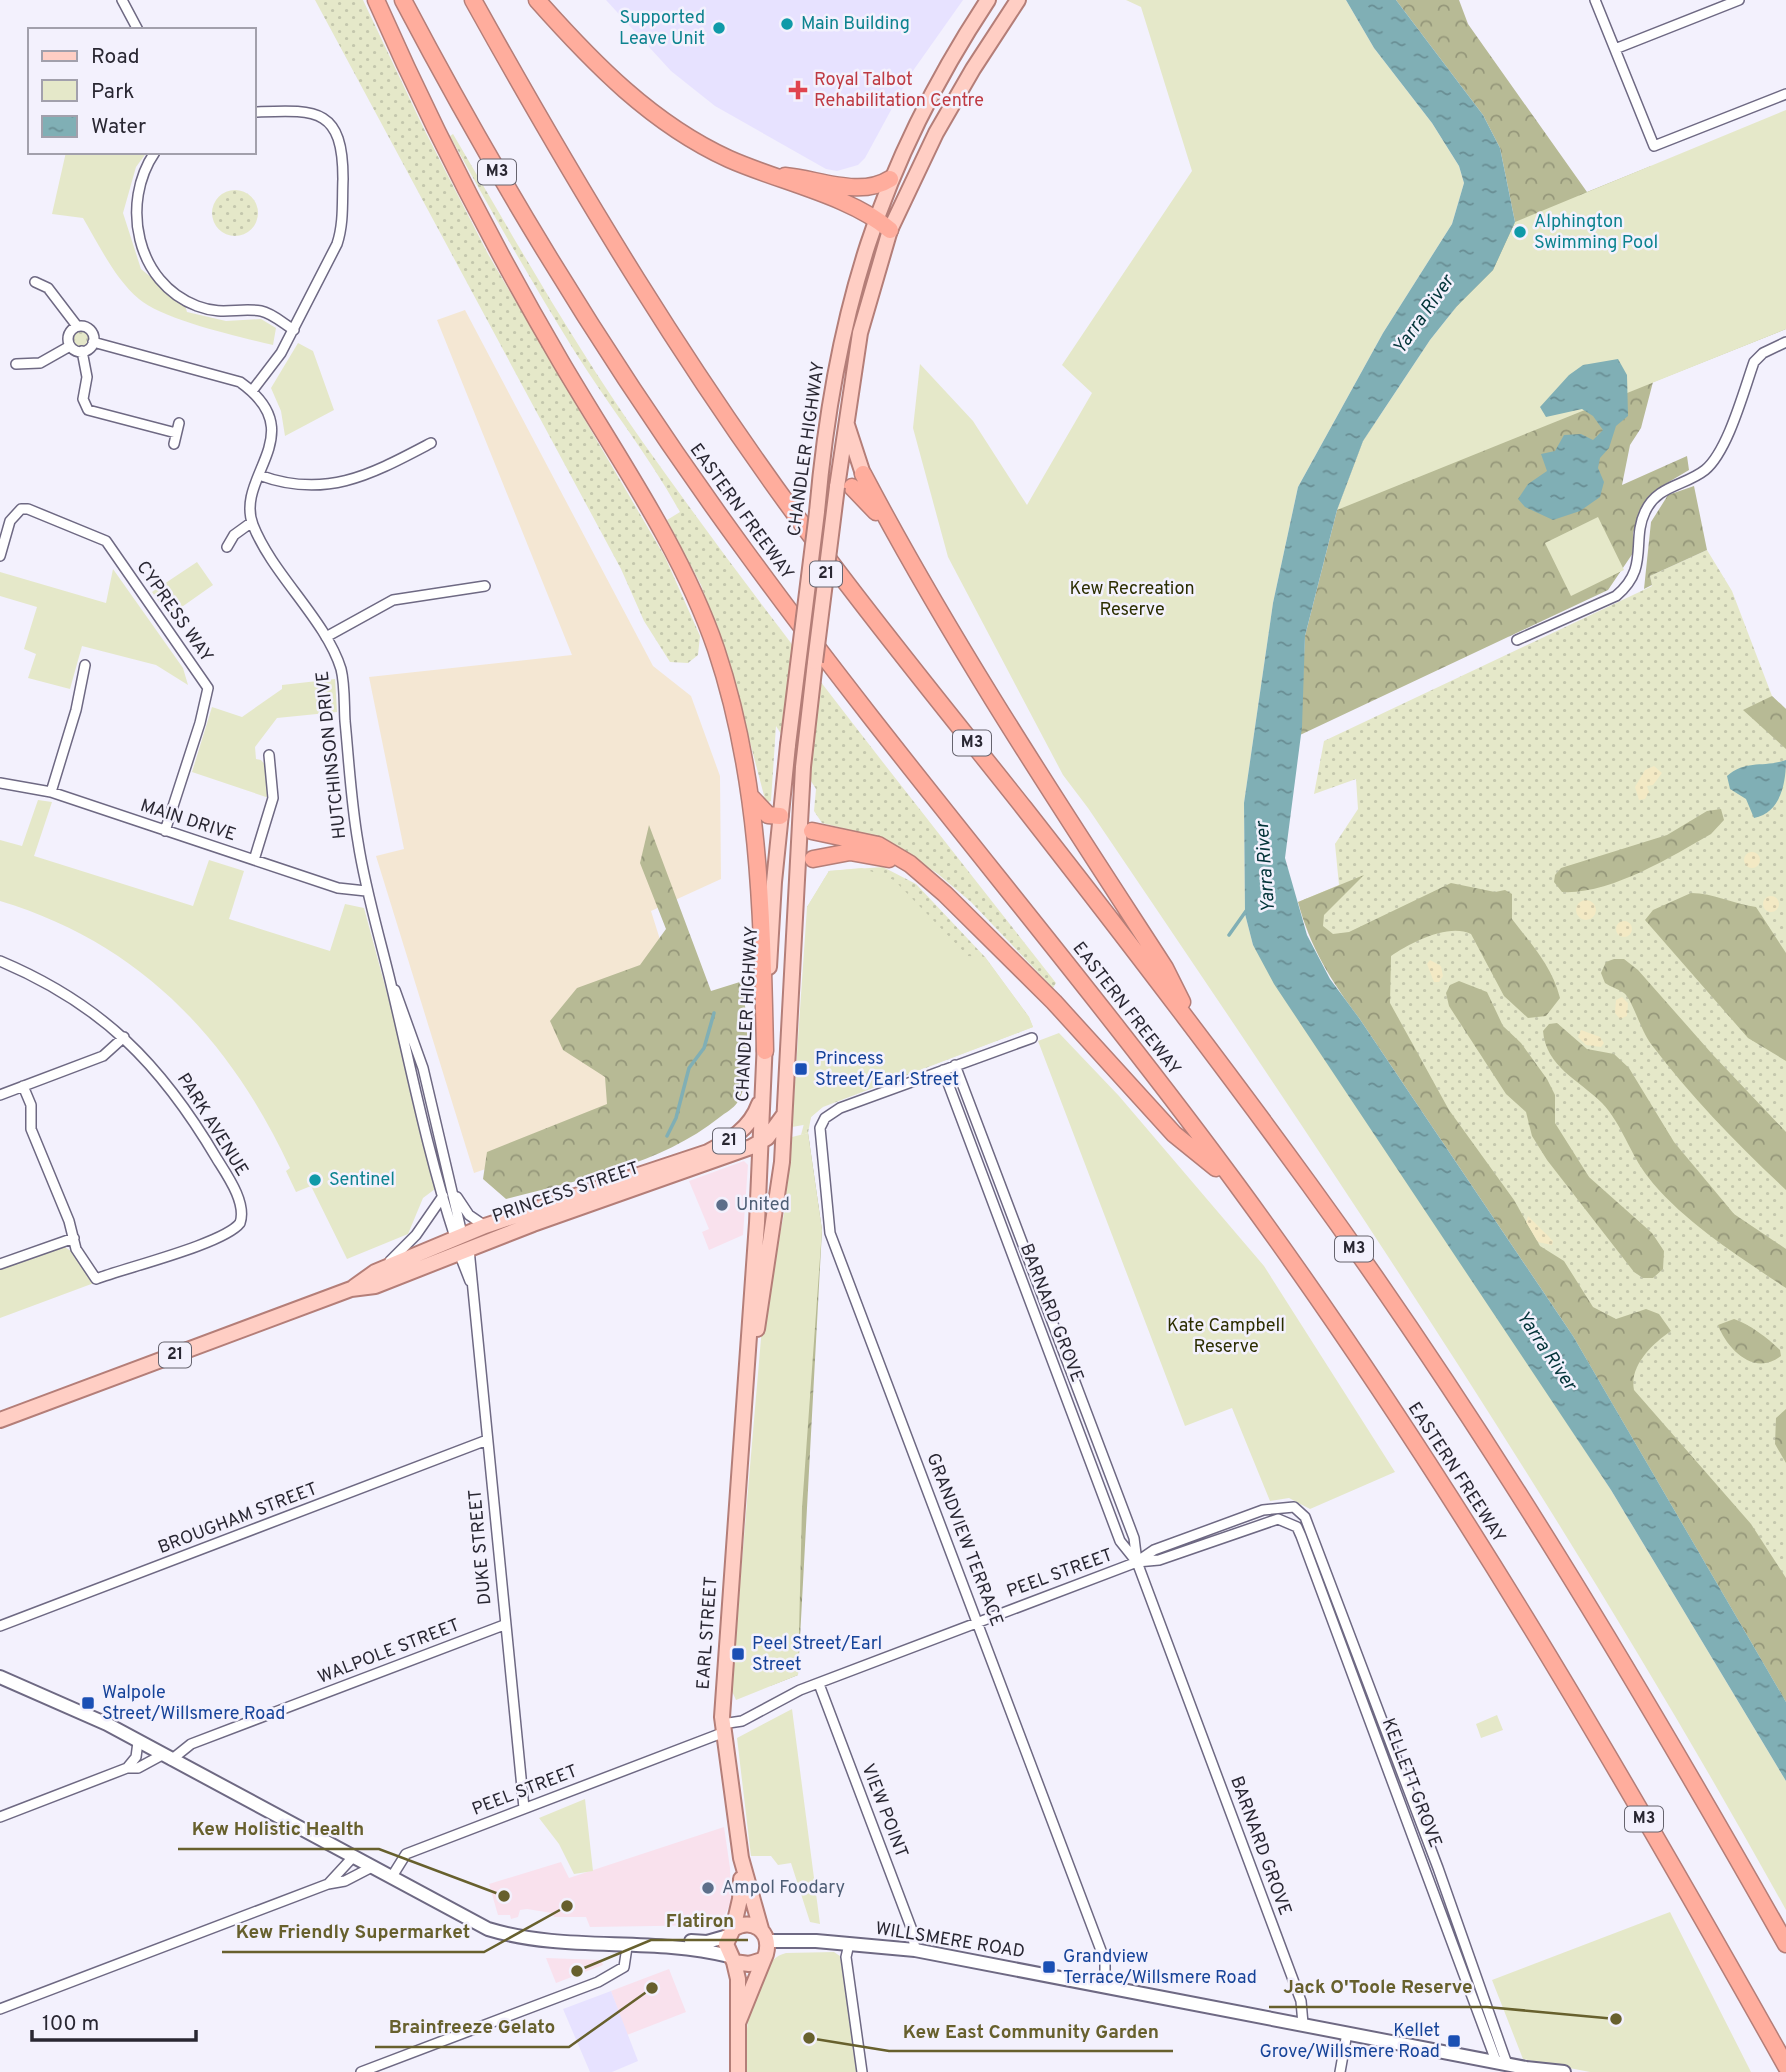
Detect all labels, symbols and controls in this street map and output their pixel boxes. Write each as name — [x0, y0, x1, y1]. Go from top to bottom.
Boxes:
place label: Supported Leave Unit — [619, 7, 705, 51]
place label: Main Building — [801, 13, 910, 36]
marker: Main Building — [779, 16, 795, 32]
marker: Supported Leave Unit — [711, 20, 727, 36]
legend — [28, 28, 256, 154]
text: Road — [91, 44, 140, 71]
place label: Royal Talbot Rehabilitation Centre — [814, 69, 984, 113]
text: Park — [91, 79, 134, 106]
marker: Royal Talbot Rehabilitation Centre — [788, 80, 808, 100]
text: Water — [91, 114, 146, 141]
road number: M3 — [478, 160, 516, 184]
place label: Alphington Swimming Pool — [1534, 211, 1658, 255]
marker: Alphington Swimming Pool — [1512, 224, 1528, 240]
water label: Yarra River — [1388, 269, 1461, 359]
street label: CHANDLER HIGHWAY — [783, 360, 831, 538]
street label: EASTERN FREEWAY — [684, 439, 798, 585]
street label: CYPRESS WAY — [131, 557, 217, 667]
road number: 21 — [810, 562, 842, 586]
park label: Kew Recreation Reserve — [1069, 578, 1195, 622]
street label: HUTCHINSON DRIVE — [312, 670, 352, 840]
road number: M3 — [953, 730, 991, 756]
street label: MAIN DRIVE — [137, 795, 239, 847]
water label: Yarra River — [1251, 819, 1281, 913]
street label: CHANDLER HIGHWAY — [732, 925, 764, 1103]
street label: EASTERN FREEWAY — [1067, 938, 1185, 1080]
place label: Princess Street/Earl Street — [815, 1048, 959, 1092]
marker: Princess Street/Earl Street — [793, 1061, 809, 1077]
street label: PARK AVENUE — [171, 1069, 253, 1181]
road number: 21 — [713, 1128, 745, 1154]
street label: PRINCESS STREET — [490, 1157, 642, 1229]
place label: Sentinel — [329, 1169, 395, 1192]
marker: Sentinel — [307, 1172, 323, 1188]
place label: United — [736, 1194, 790, 1217]
marker: United — [714, 1197, 730, 1213]
road number: M3 — [1335, 1236, 1373, 1261]
street label: BARNARD GROVE — [1014, 1240, 1088, 1386]
water label: Yarra River — [1511, 1306, 1582, 1397]
park label: Kate Campbell Reserve — [1167, 1315, 1285, 1359]
road number: 21 — [159, 1343, 191, 1368]
street label: EASTERN FREEWAY — [1402, 1398, 1510, 1548]
street label: GRANDVIEW TERRACE — [920, 1450, 1008, 1630]
street label: BROUGHAM STREET — [155, 1478, 321, 1560]
street label: DUKE STREET — [464, 1488, 498, 1606]
street label: PEEL STREET — [1004, 1544, 1116, 1604]
street label: EARL STREET — [693, 1576, 723, 1690]
street label: WALPOLE STREET — [315, 1614, 463, 1690]
place label: Peel Street/Earl Street — [752, 1633, 882, 1677]
marker: Peel Street/Earl Street — [730, 1646, 746, 1662]
place label: Walpole Street/Willsmere Road — [102, 1682, 285, 1726]
marker: Walpole Street/Willsmere Road — [80, 1695, 96, 1711]
street label: KELLETT GROVE — [1376, 1715, 1446, 1851]
street label: PEEL STREET — [469, 1760, 581, 1822]
street label: VIEW POINT — [856, 1761, 912, 1861]
street label: BARNARD GROVE — [1224, 1773, 1296, 1919]
road number: M3 — [1625, 1806, 1663, 1831]
callout: Kew Holistic Health — [178, 1809, 379, 1849]
text: Kew Holistic Health — [192, 1818, 364, 1842]
place label: Ampol Foodary — [722, 1877, 845, 1900]
marker: Ampol Foodary — [700, 1880, 716, 1896]
callout: Flatiron — [651, 1900, 748, 1940]
text: Flatiron — [666, 1910, 734, 1934]
callout: Kew Friendly Supermarket — [222, 1912, 484, 1952]
street label: WILLSMERE ROAD — [874, 1918, 1026, 1964]
text: Kew Friendly Supermarket — [236, 1921, 470, 1945]
place label: Grandview Terrace/Willsmere Road — [1063, 1946, 1257, 1990]
marker: Grandview Terrace/Willsmere Road — [1041, 1959, 1057, 1975]
callout: Jack O'Toole Reserve — [1269, 1967, 1487, 2007]
text: Jack O'Toole Reserve — [1283, 1976, 1473, 2000]
scale bar — [32, 1998, 196, 2042]
callout: Brainfreeze Gelato — [375, 2007, 569, 2047]
text: 100 m — [42, 2011, 99, 2038]
callout: Kew East Community Garden — [889, 2011, 1173, 2051]
text: Brainfreeze Gelato — [389, 2016, 555, 2040]
place label: Kellet Grove/Willsmere Road — [1259, 2020, 1440, 2064]
text: Kew East Community Garden — [903, 2021, 1159, 2045]
marker: Kellet Grove/Willsmere Road — [1446, 2033, 1462, 2049]

